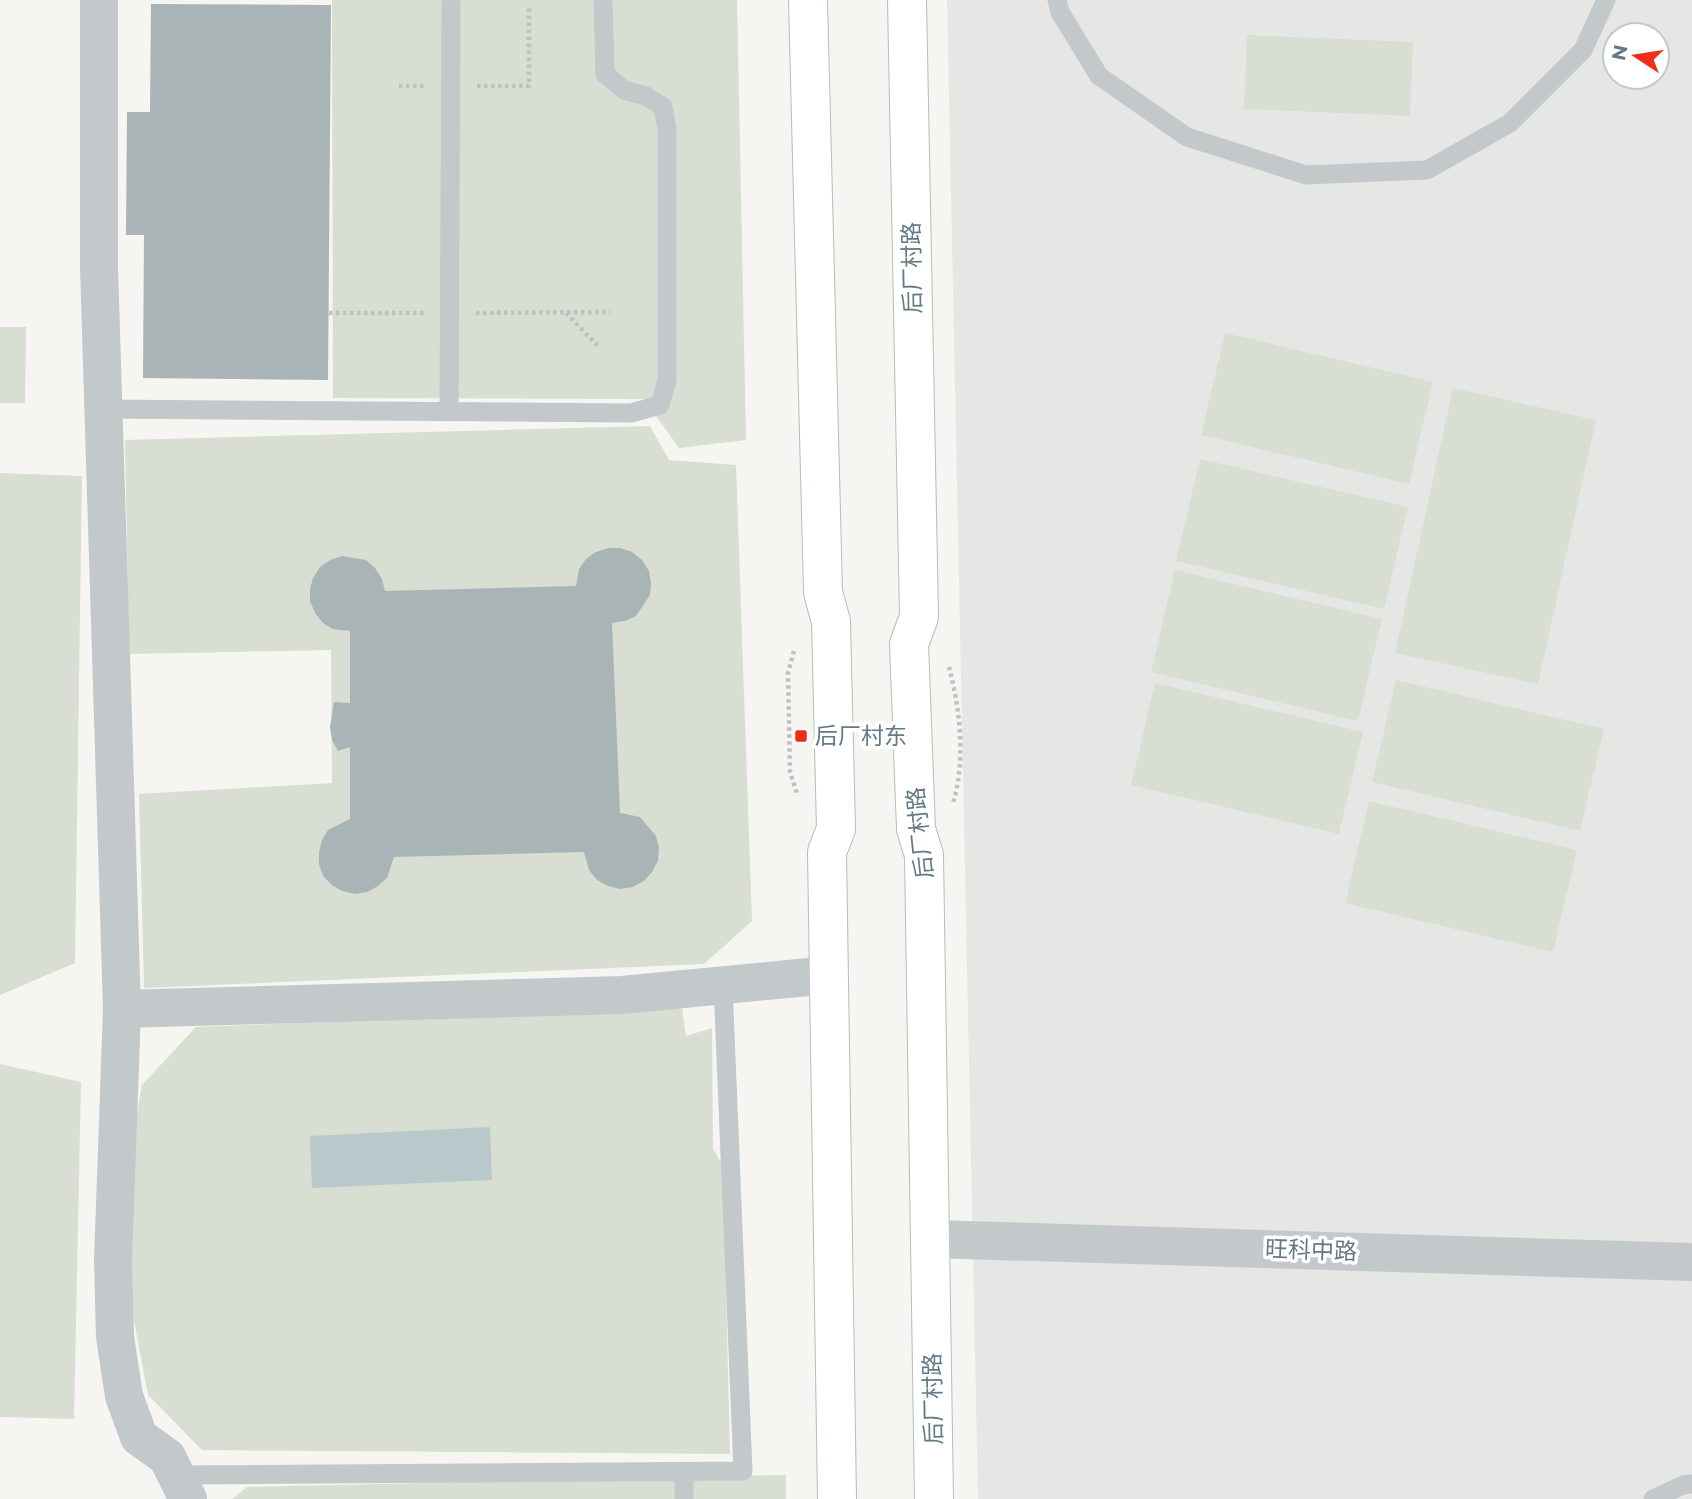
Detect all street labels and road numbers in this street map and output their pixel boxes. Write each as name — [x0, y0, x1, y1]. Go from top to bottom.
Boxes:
street label: 后厂村路 — [897, 222, 927, 314]
street label: 后厂村路 — [901, 786, 939, 880]
street label: 旺科中路 — [1265, 1234, 1357, 1266]
street label: 后厂村路 — [918, 1353, 948, 1445]

